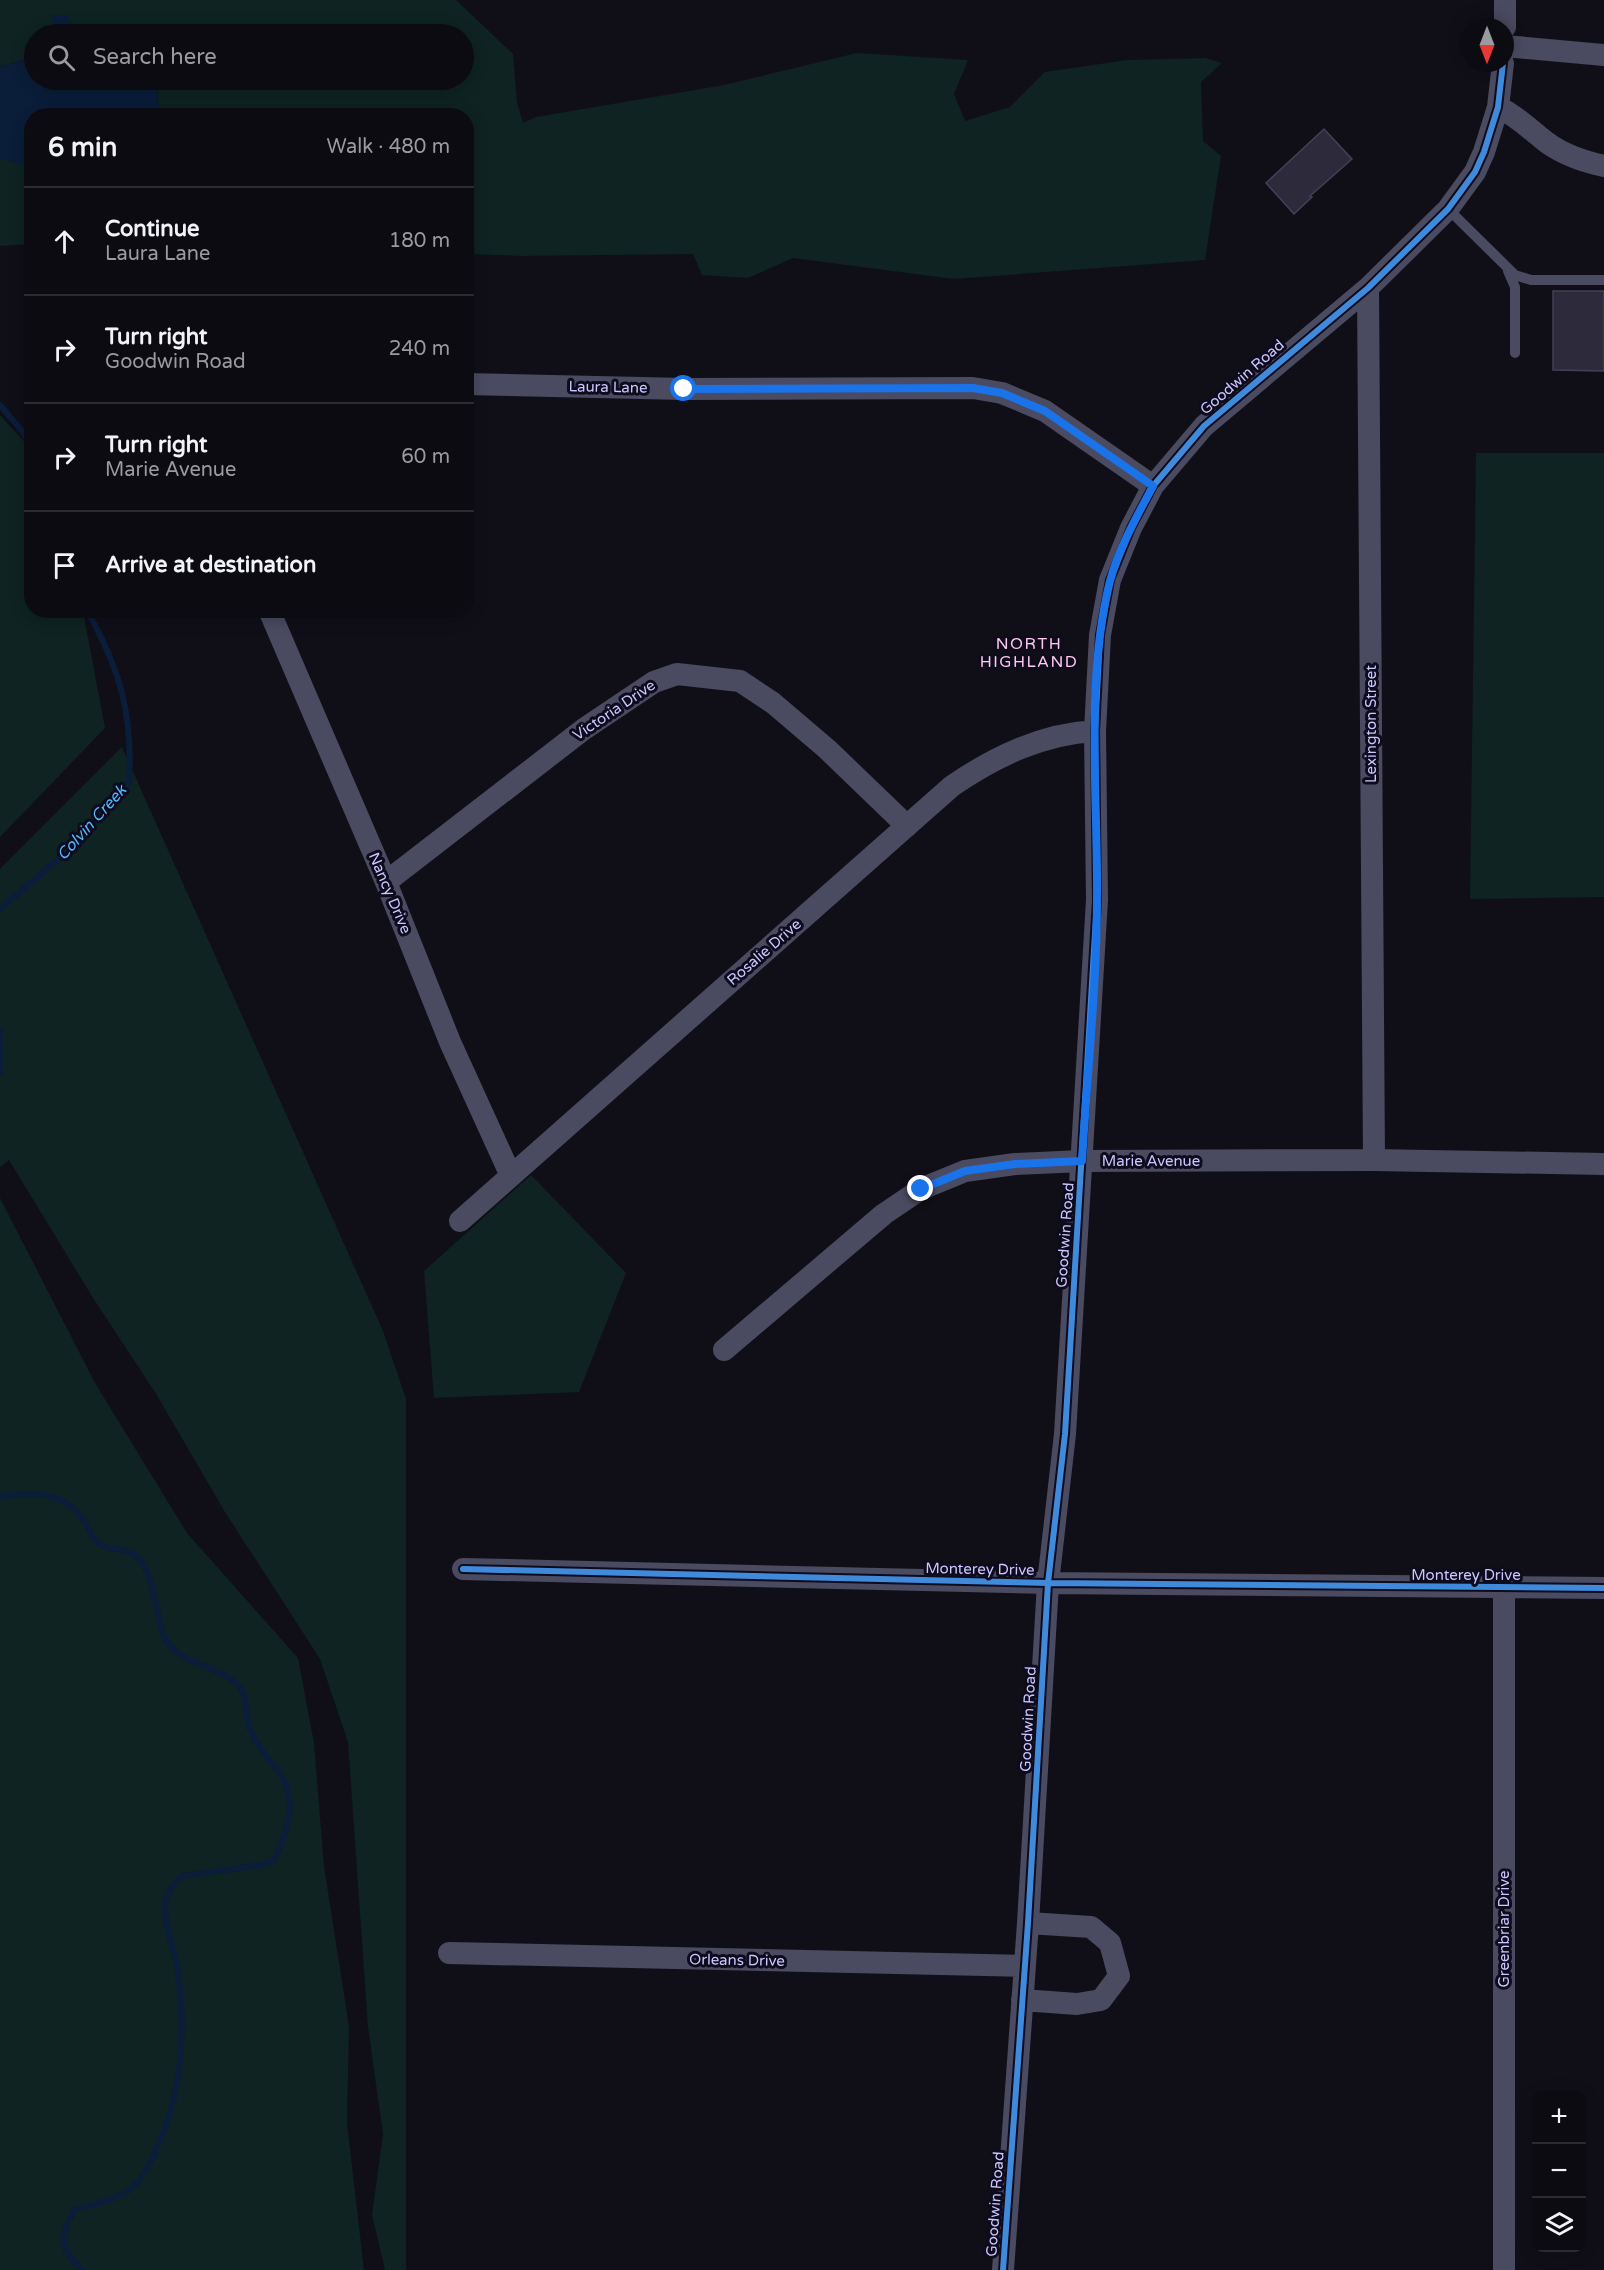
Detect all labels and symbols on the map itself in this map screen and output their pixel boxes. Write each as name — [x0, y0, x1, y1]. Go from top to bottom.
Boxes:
north arrow — [1460, 18, 1514, 72]
street label: Goodwin Road — [1196, 336, 1288, 418]
route start — [670, 375, 696, 401]
street label: Laura Lane — [568, 377, 648, 397]
district label: NORTH HIGHLAND — [980, 634, 1078, 672]
street label: Lexington Street — [1362, 665, 1380, 783]
street label: Victoria Drive — [569, 676, 659, 744]
water label: Colvin Creek — [53, 780, 132, 865]
street label: Nancy Drive — [365, 850, 415, 936]
street label: Rosalie Drive — [723, 915, 805, 989]
street label: Marie Avenue — [1102, 1152, 1200, 1170]
route end — [907, 1175, 933, 1201]
street label: Goodwin Road — [1052, 1182, 1078, 1288]
street label: Monterey Drive — [925, 1559, 1035, 1579]
street label: Monterey Drive — [1411, 1566, 1521, 1584]
street label: Goodwin Road — [1016, 1666, 1040, 1772]
street label: Greenbriar Drive — [1495, 1871, 1513, 1987]
street label: Orleans Drive — [689, 1950, 785, 1970]
street label: Goodwin Road — [982, 2151, 1008, 2257]

